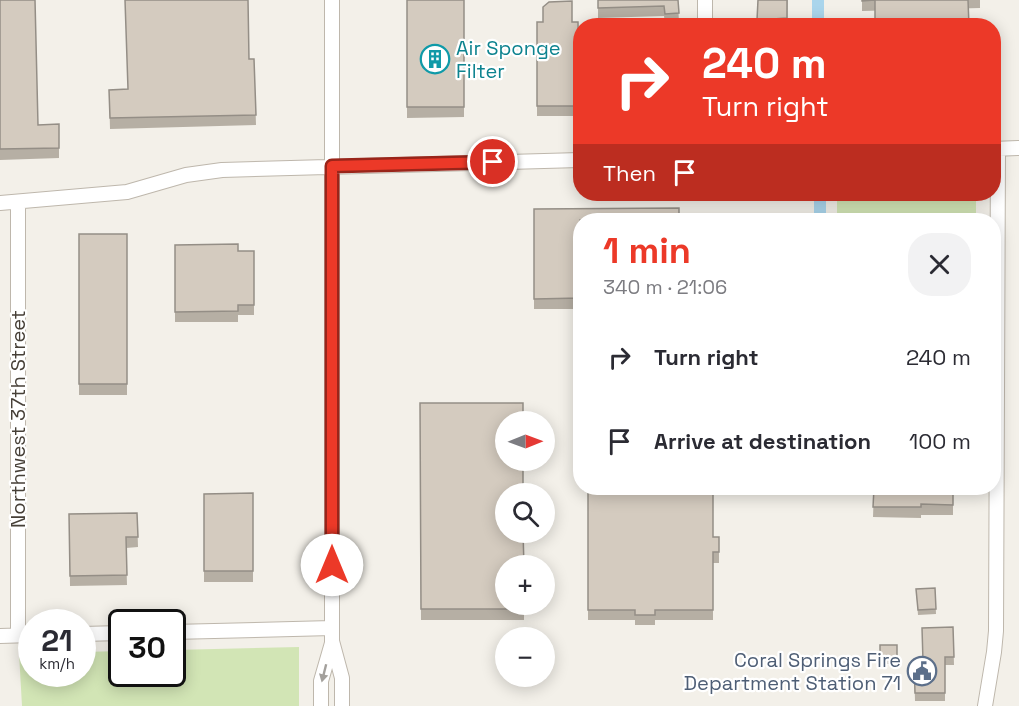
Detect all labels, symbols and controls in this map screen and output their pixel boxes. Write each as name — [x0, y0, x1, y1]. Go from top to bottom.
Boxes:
place label: Air Sponge Filter — [456, 35, 561, 84]
text: 240 m — [702, 37, 827, 90]
icon: right — [603, 42, 681, 120]
building icon: Air Sponge Filter — [419, 43, 451, 75]
text: Turn right — [702, 89, 829, 124]
pin — [467, 136, 518, 187]
icon: arrive — [476, 145, 509, 178]
icon: arrive — [668, 156, 701, 189]
text: Then — [603, 159, 656, 187]
text: 1 min — [603, 228, 691, 274]
button: close — [908, 233, 971, 296]
text: 340 m · 21:06 — [603, 274, 727, 300]
street label: Northwest 37th Street — [5, 310, 31, 528]
icon: right — [603, 341, 636, 374]
text: Turn right — [654, 343, 759, 371]
text: 240 m — [906, 343, 971, 371]
north arrow — [495, 411, 555, 471]
map controls — [495, 411, 555, 687]
icon: arrive — [603, 425, 636, 458]
text: Arrive at destination — [654, 427, 871, 455]
text: 100 m — [909, 427, 971, 455]
button: search — [495, 483, 555, 543]
position arrow — [300, 533, 364, 597]
button: + — [495, 555, 555, 615]
speed limit sign: 30 — [108, 609, 186, 687]
text: 21 — [41, 621, 73, 660]
button: − — [495, 627, 555, 687]
place label: Coral Springs Fire Department Station 71 — [684, 647, 901, 696]
text: km/h — [39, 654, 75, 673]
public building icon: Coral Springs Fire Department Station 71 — [906, 655, 938, 687]
one-way arrow — [318, 664, 328, 682]

